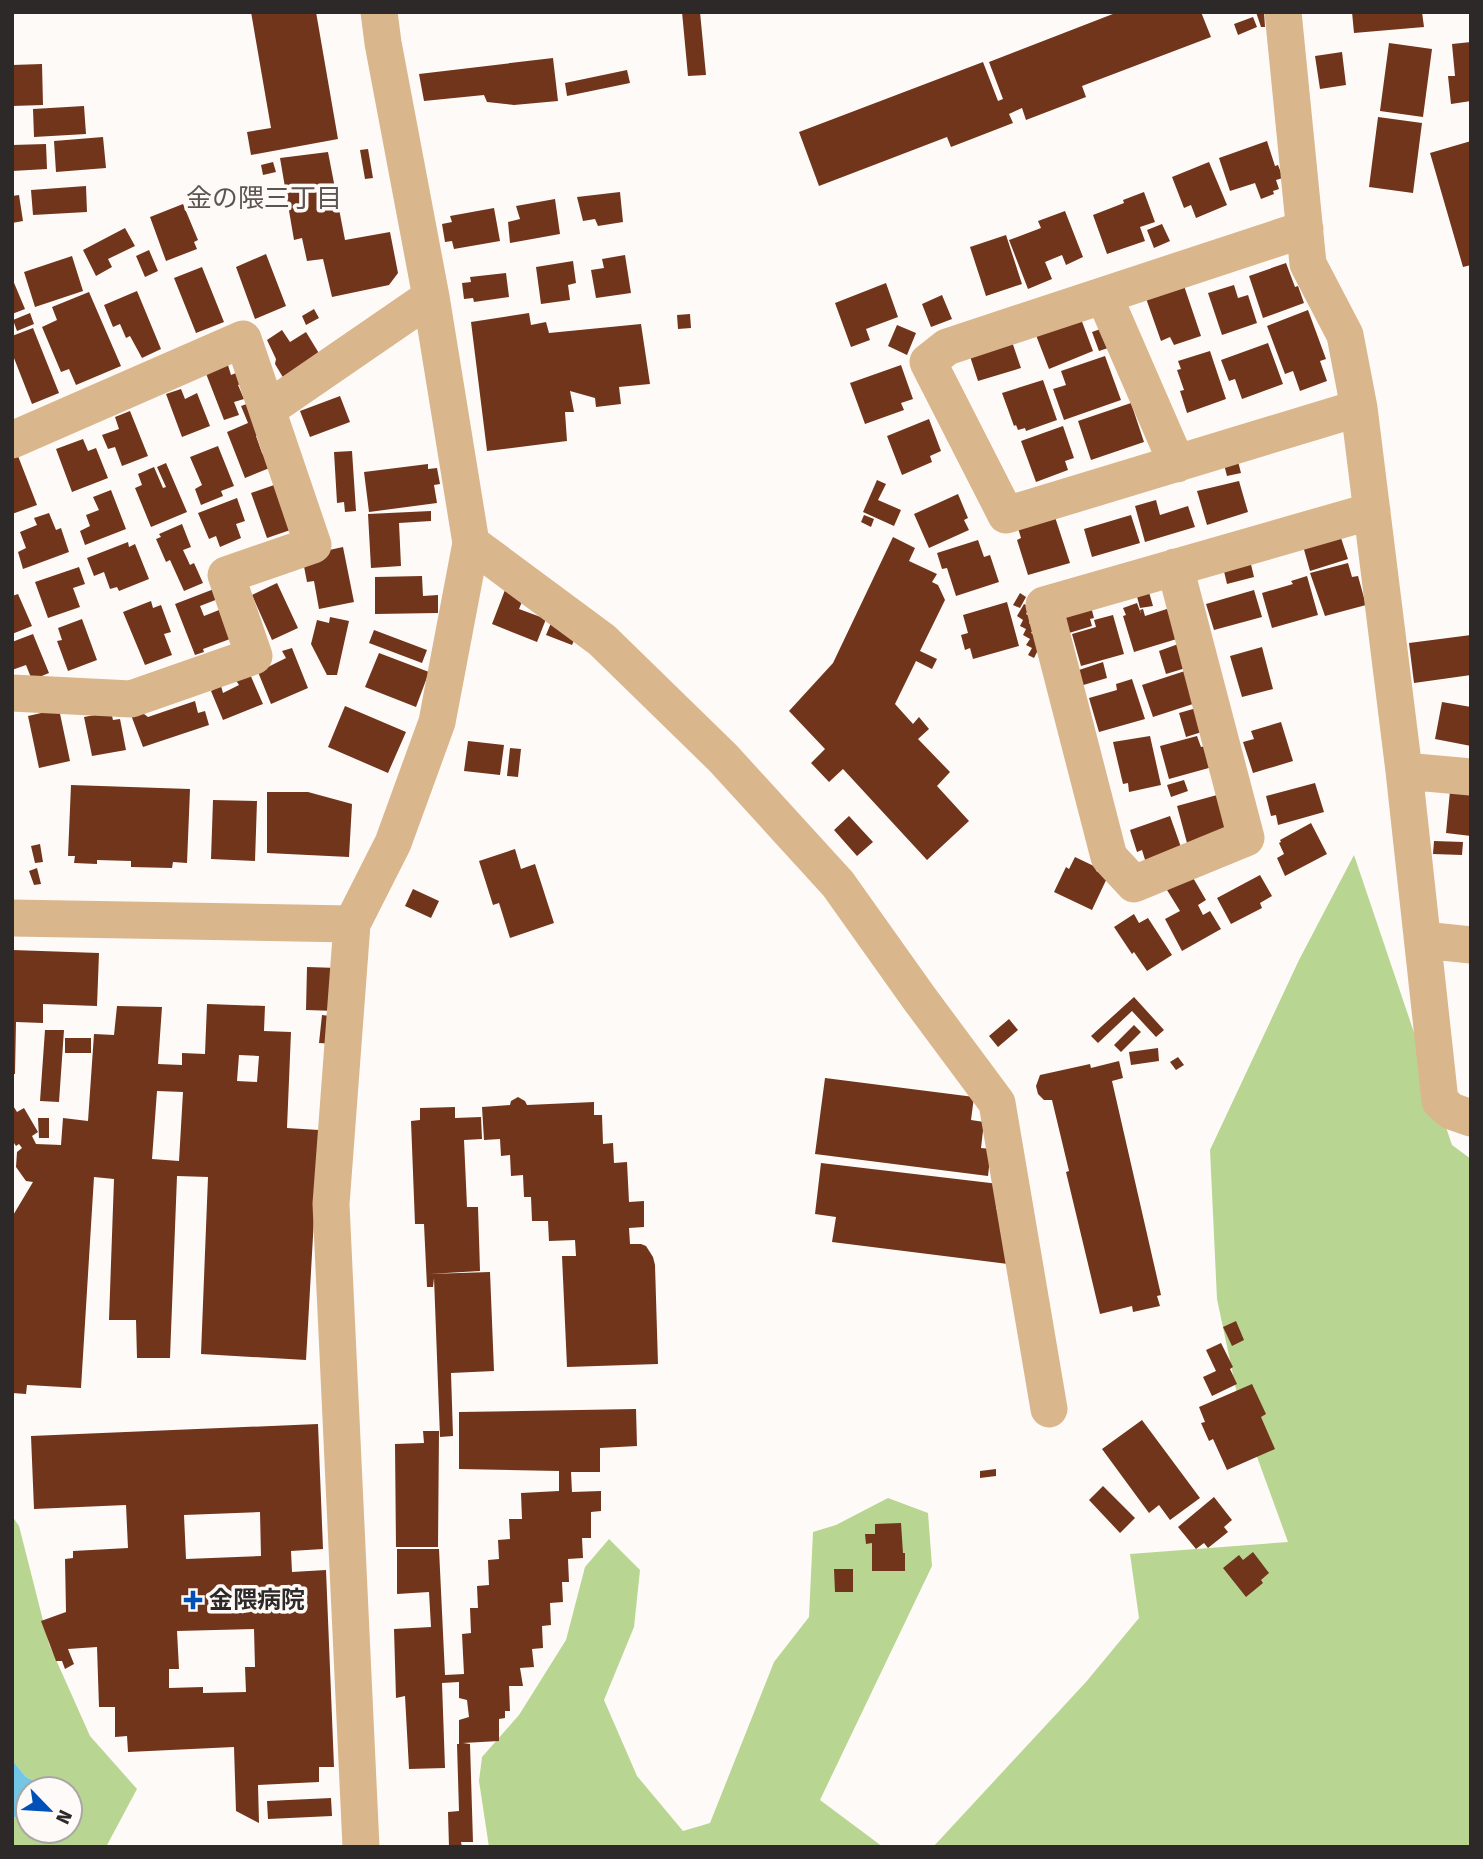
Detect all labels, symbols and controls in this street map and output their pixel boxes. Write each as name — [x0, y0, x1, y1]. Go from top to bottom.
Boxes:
district label: 金の隈三丁目 — [186, 183, 342, 214]
place label: 金隈病院 — [209, 1586, 305, 1614]
marker: 金隈病院 — [183, 1590, 203, 1610]
north arrow — [14, 1775, 84, 1845]
text: N — [51, 1806, 77, 1828]

